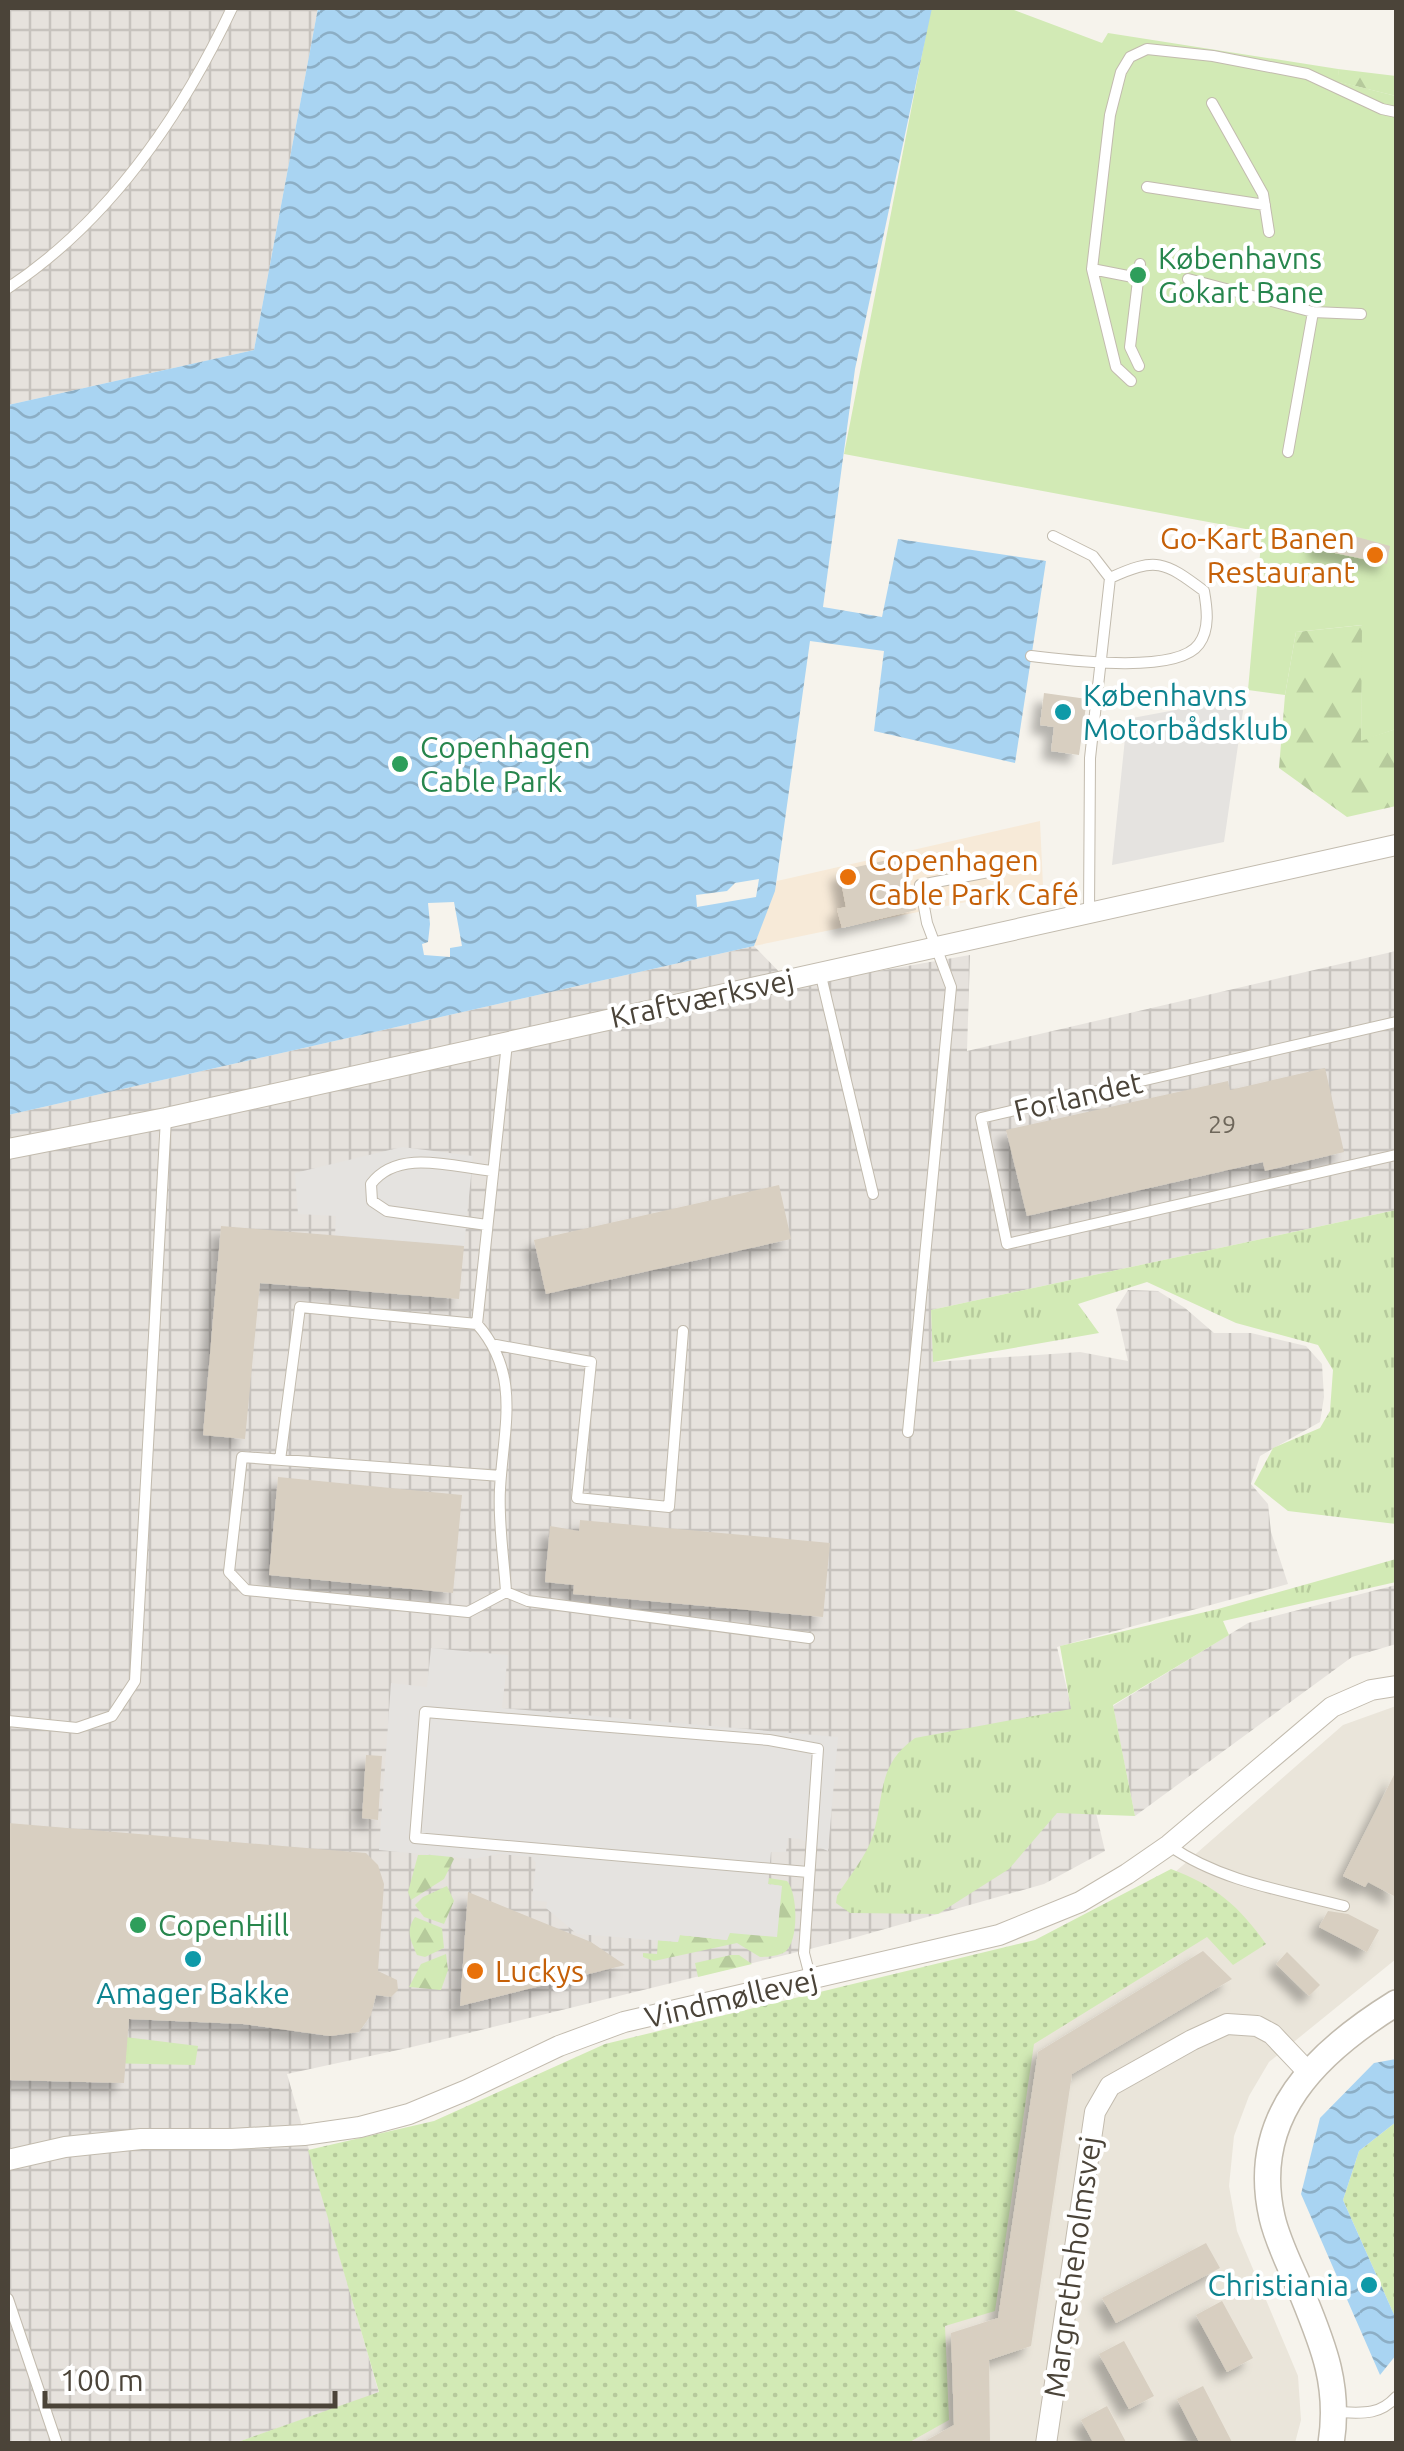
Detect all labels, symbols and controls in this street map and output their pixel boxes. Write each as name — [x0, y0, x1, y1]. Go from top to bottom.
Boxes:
place label: Københavns Gokart Bane — [1158, 241, 1324, 309]
marker: Københavns Gokart Bane — [1127, 264, 1149, 286]
place label: Go-Kart Banen Restaurant — [1160, 521, 1355, 589]
marker: Go-Kart Banen Restaurant — [1364, 544, 1386, 566]
place label: Københavns Motorbådsklub — [1083, 678, 1289, 746]
marker: Københavns Motorbådsklub — [1052, 701, 1074, 723]
place label: Copenhagen Cable Park — [420, 730, 591, 798]
marker: Copenhagen Cable Park — [389, 753, 411, 775]
place label: Copenhagen Cable Park Café — [868, 843, 1079, 911]
marker: Copenhagen Cable Park Café — [837, 866, 859, 888]
street label: Kraftværksvej — [607, 962, 797, 1034]
street label: Forlandet — [1010, 1065, 1146, 1127]
house number: 29 — [1208, 1110, 1236, 1138]
place label: CopenHill — [158, 1908, 289, 1942]
marker: CopenHill — [127, 1914, 149, 1936]
marker: Amager Bakke — [182, 1948, 204, 1970]
place label: Luckys — [495, 1954, 584, 1988]
marker: Luckys — [464, 1960, 486, 1982]
street label: Vindmøllevej — [641, 1962, 821, 2034]
place label: Amager Bakke — [96, 1976, 290, 2010]
street label: Margretheholmsvej — [1037, 2134, 1107, 2400]
place label: Christiania — [1207, 2268, 1349, 2302]
marker: Christiania — [1358, 2274, 1380, 2296]
scale bar — [45, 2346, 335, 2408]
text: 100 m — [60, 2363, 144, 2397]

